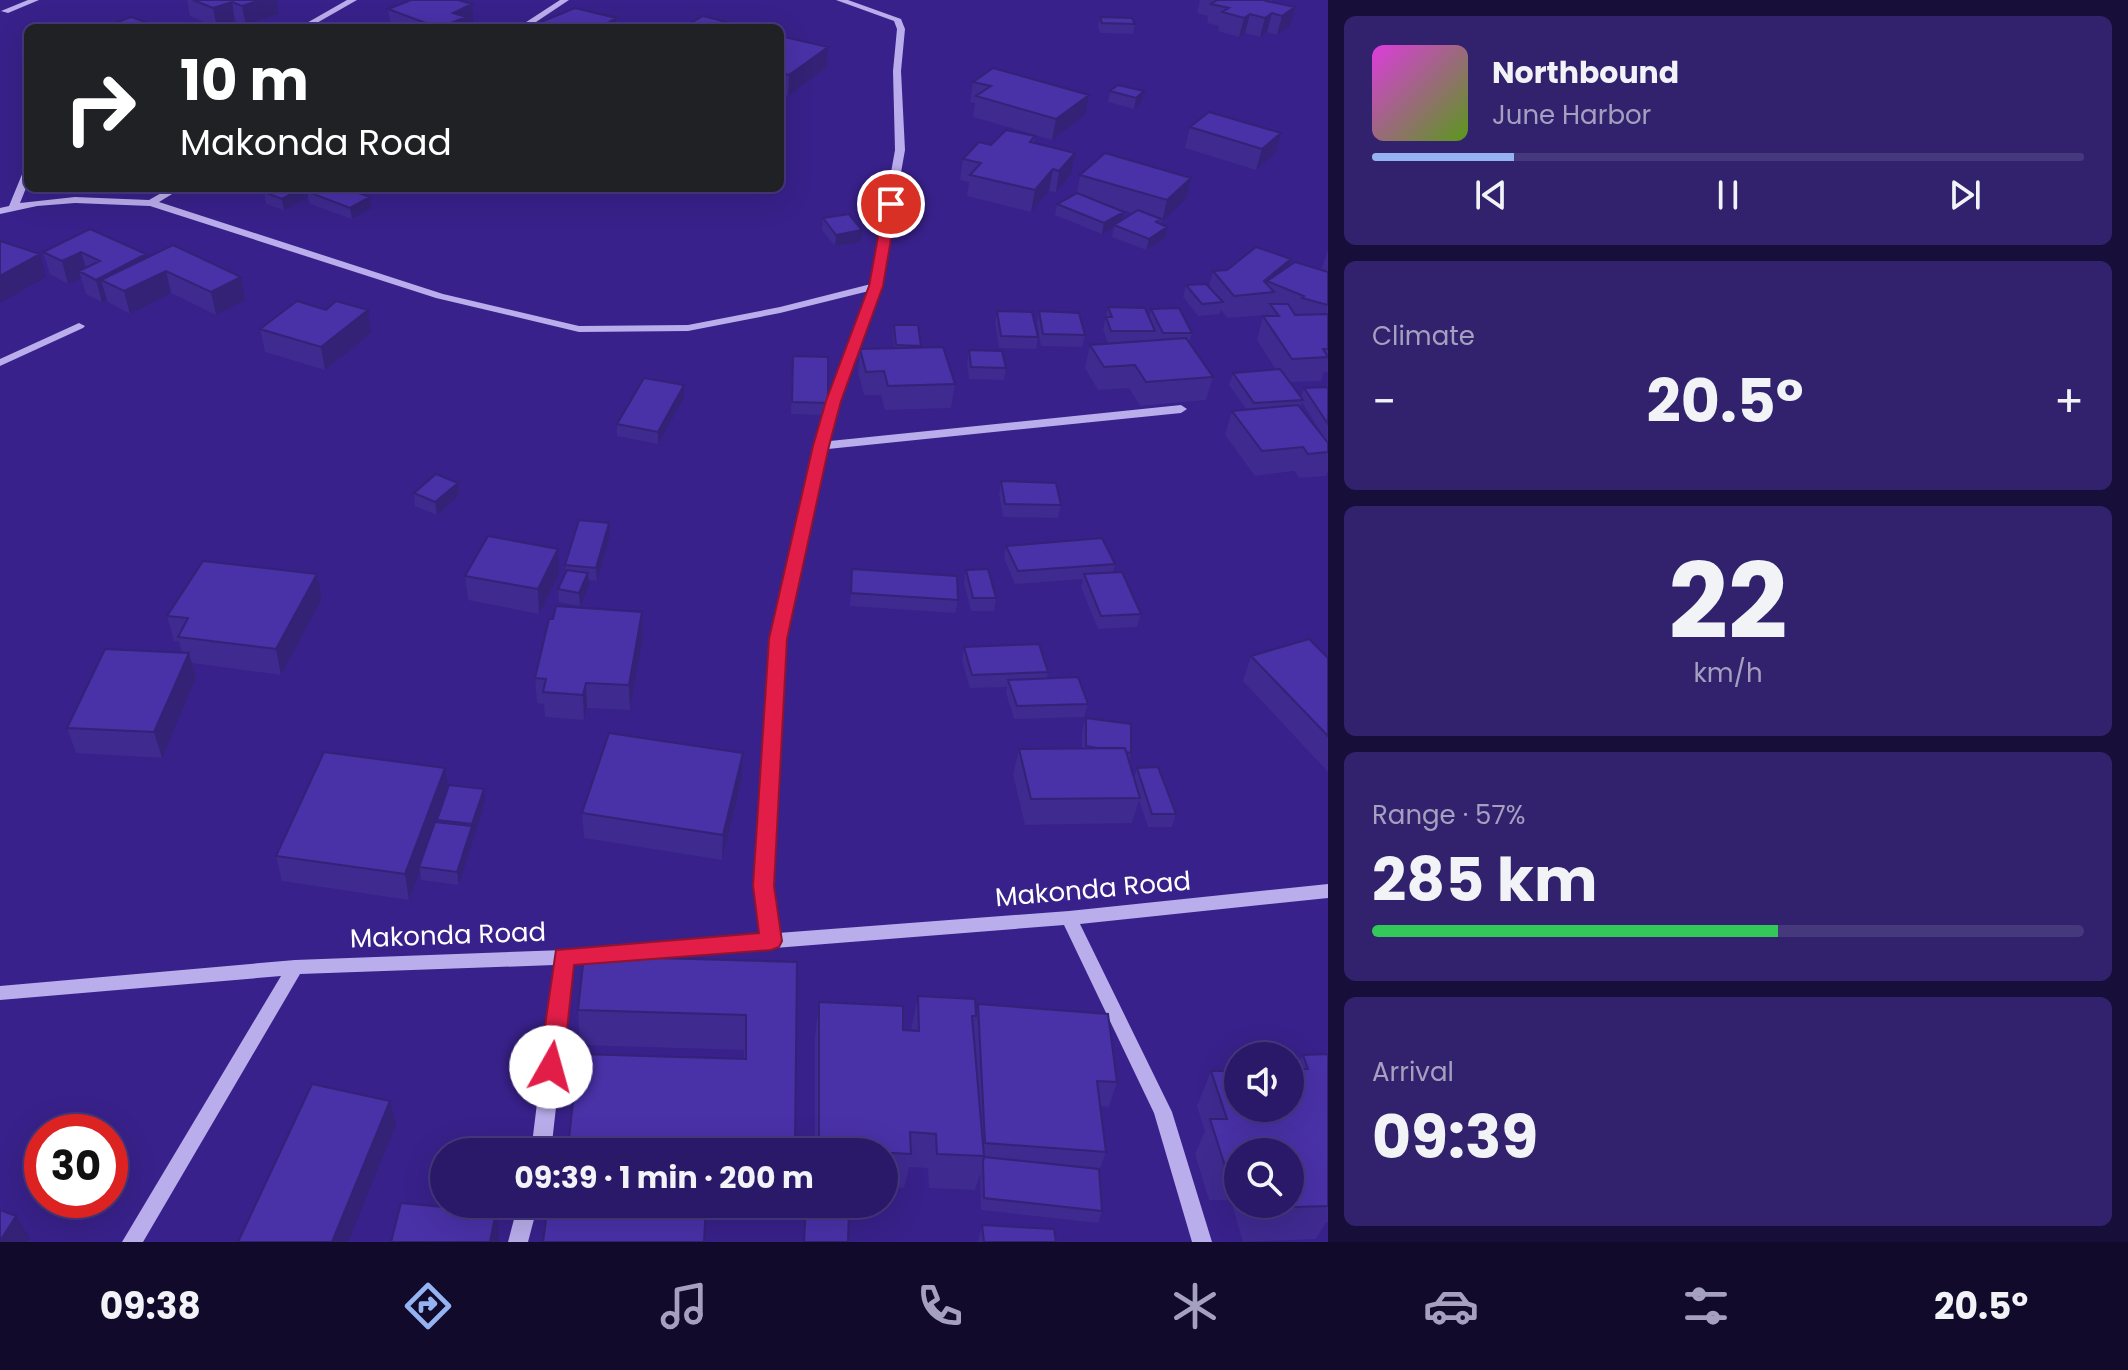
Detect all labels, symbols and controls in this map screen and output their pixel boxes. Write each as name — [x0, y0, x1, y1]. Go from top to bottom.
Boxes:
text: 10 m — [180, 41, 309, 120]
text: Northbound — [1492, 51, 1679, 94]
icon: right — [48, 56, 152, 160]
text: June Harbor — [1492, 97, 1651, 133]
text: Makonda Road — [180, 117, 452, 168]
pin — [857, 170, 925, 238]
icon: previous — [1469, 173, 1513, 217]
icon: pause — [1706, 173, 1750, 217]
icon: next — [1943, 173, 1987, 217]
icon: arrive — [869, 182, 913, 226]
text: Climate — [1372, 318, 1475, 354]
text: 20.5° — [1647, 359, 1804, 443]
text: − — [1372, 371, 1396, 432]
text: + — [2054, 371, 2084, 432]
text: 22 — [1669, 529, 1787, 674]
text: km/h — [1693, 655, 1763, 691]
text: Range · 57% — [1372, 797, 1525, 833]
text: 285 km — [1372, 838, 1597, 922]
street label: Makonda Road — [994, 863, 1192, 915]
street label: Makonda Road — [349, 914, 547, 956]
position arrow — [509, 1025, 593, 1109]
map controls — [1224, 1042, 1304, 1218]
button: sound — [1224, 1042, 1304, 1122]
text: Arrival — [1372, 1054, 1454, 1090]
text: 09:39 — [1372, 1095, 1538, 1179]
speed limit sign: 30 — [24, 1114, 128, 1218]
button: search — [1224, 1138, 1304, 1218]
text: 09:39 · 1 min · 200 m — [514, 1156, 814, 1199]
icon: directions — [400, 1278, 456, 1334]
icon: music — [656, 1278, 712, 1334]
icon: phone — [912, 1278, 968, 1334]
icon: climate — [1167, 1278, 1223, 1334]
icon: car — [1423, 1278, 1479, 1334]
icon: filters — [1678, 1278, 1734, 1334]
text: 09:38 — [100, 1281, 201, 1332]
text: 20.5° — [1934, 1281, 2028, 1332]

